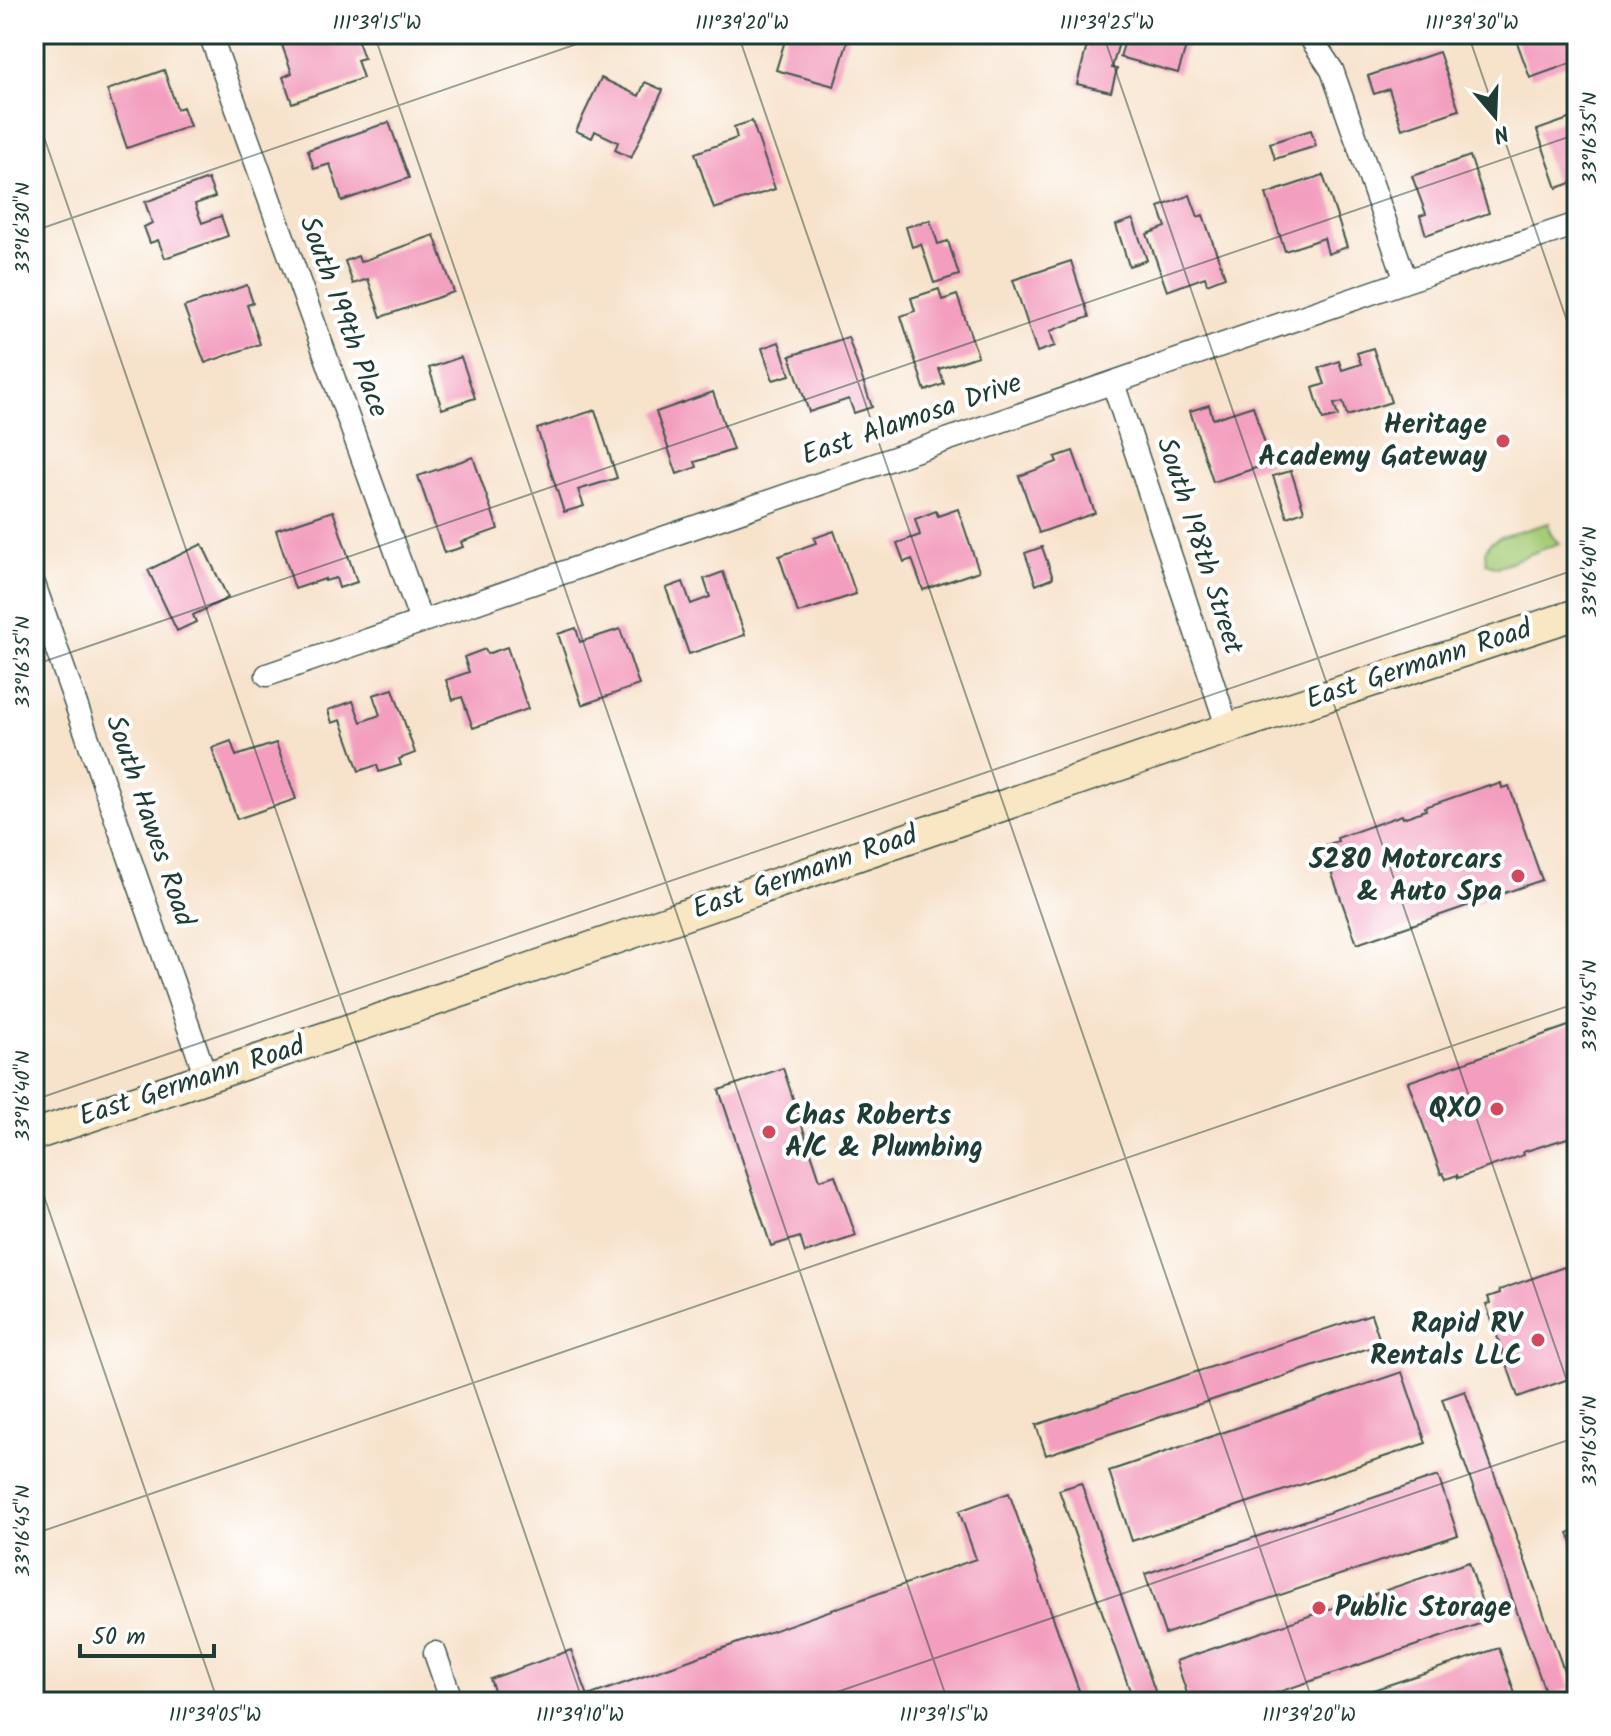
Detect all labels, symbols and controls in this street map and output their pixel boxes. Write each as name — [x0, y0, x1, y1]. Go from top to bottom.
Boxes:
text: 111°39'15"W — [333, 8, 421, 40]
text: 111°39'20"W — [695, 8, 789, 40]
text: 111°39'25"W — [1060, 8, 1154, 40]
text: 111°39'30"W — [1425, 8, 1519, 40]
north arrow — [1455, 76, 1535, 156]
text: 33°16'35"N — [1575, 92, 1607, 184]
text: N — [1488, 114, 1513, 151]
text: 33°16'30"N — [8, 182, 40, 274]
street label: South 199th Place — [286, 210, 400, 424]
street label: East Alamosa Drive — [796, 361, 1029, 479]
place label: Heritage Academy Gateway — [1258, 403, 1487, 480]
street label: South 198th Street — [1143, 432, 1256, 661]
marker: Heritage Academy Gateway — [1494, 432, 1512, 450]
text: 33°16'40"N — [1575, 526, 1607, 618]
street label: East Germann Road — [1300, 607, 1539, 723]
text: 33°16'35"N — [8, 616, 40, 708]
street label: South Hawes Road — [92, 709, 207, 934]
street label: East Germann Road — [687, 813, 924, 933]
place label: 5280 Motorcars & Auto Spa — [1308, 838, 1502, 915]
marker: 5280 Motorcars & Auto Spa — [1509, 867, 1527, 885]
text: 33°16'45"N — [1575, 960, 1607, 1052]
street label: East Germann Road — [73, 1024, 312, 1140]
text: 33°16'40"N — [8, 1050, 40, 1142]
place label: QXO — [1429, 1087, 1481, 1132]
place label: Chas Roberts A/C & Plumbing — [785, 1094, 983, 1171]
marker: QXO — [1488, 1100, 1506, 1118]
marker: Chas Roberts A/C & Plumbing — [760, 1123, 778, 1141]
place label: Rapid RV Rentals LLC — [1370, 1302, 1524, 1379]
marker: Rapid RV Rentals LLC — [1529, 1331, 1547, 1349]
text: 33°16'50"N — [1575, 1396, 1607, 1486]
text: 33°16'45"N — [8, 1485, 40, 1577]
place label: Public Storage — [1335, 1586, 1512, 1631]
marker: Public Storage — [1310, 1599, 1328, 1617]
scale bar — [80, 1608, 214, 1658]
text: 50 m — [92, 1618, 146, 1657]
text: 111°39'05"W — [169, 1700, 261, 1732]
text: 111°39'10"W — [536, 1700, 624, 1732]
text: 111°39'15"W — [900, 1700, 988, 1732]
text: 111°39'20"W — [1262, 1700, 1356, 1732]

